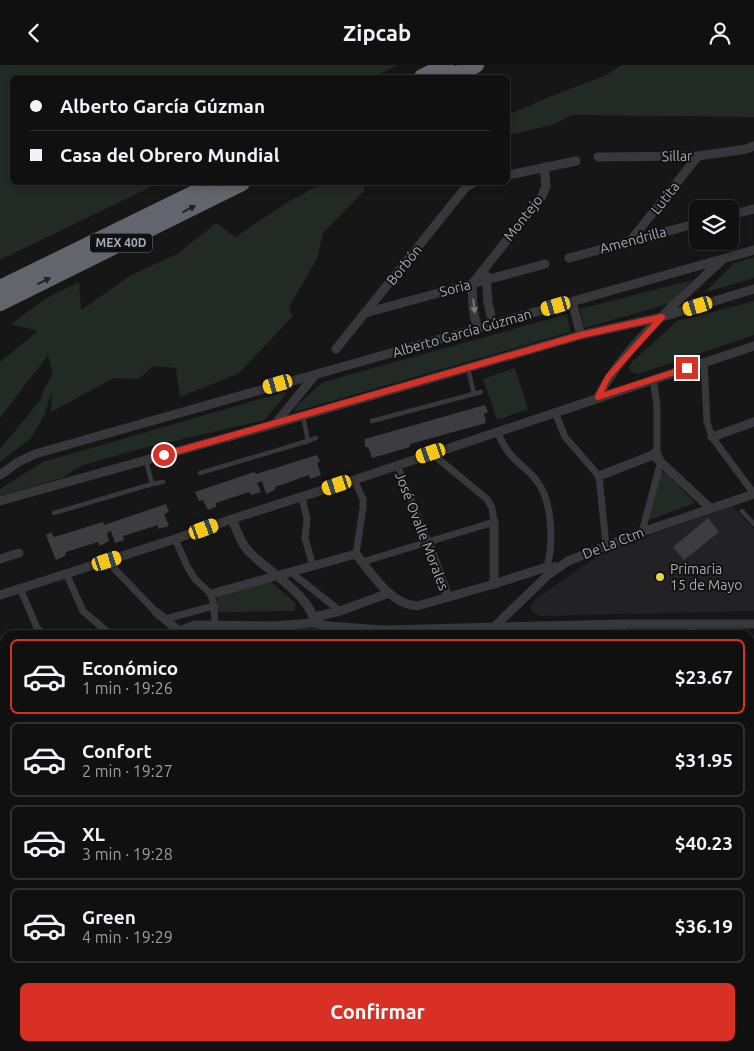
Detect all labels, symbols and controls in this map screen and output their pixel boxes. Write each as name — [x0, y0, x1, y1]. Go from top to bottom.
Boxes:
icon: back — [20, 19, 48, 47]
icon: person — [706, 19, 734, 47]
text: Zipcab — [343, 20, 411, 45]
text: Alberto García Gúzman — [60, 95, 265, 117]
text: Casa del Obrero Mundial — [60, 144, 279, 166]
street label: Sillar — [662, 148, 693, 164]
street label: Lutita — [647, 179, 683, 217]
street label: Montejo — [500, 192, 546, 244]
map controls — [689, 200, 739, 250]
button: layers — [689, 200, 739, 250]
one-way arrow — [182, 205, 196, 213]
street label: Amendrilla — [598, 223, 668, 257]
road number: MEX 40D — [90, 233, 152, 253]
street label: Borbón — [383, 242, 425, 288]
street label: Soria — [438, 276, 472, 300]
one-way arrow — [37, 277, 51, 285]
car — [681, 294, 714, 318]
car — [539, 295, 572, 317]
one-way arrow — [470, 299, 478, 315]
street label: Alberto García Gúzman — [391, 305, 533, 361]
route end — [676, 357, 698, 379]
car — [261, 373, 294, 395]
car — [414, 441, 447, 465]
route start — [153, 444, 175, 466]
street label: José Ovalle Morales — [392, 470, 452, 592]
car — [320, 473, 353, 497]
car — [187, 517, 220, 541]
street label: De La Ctm — [580, 524, 646, 562]
car — [90, 549, 123, 573]
place label: Primaria 15 de Mayo — [670, 561, 742, 593]
marker: Primaria 15 de Mayo — [654, 571, 666, 583]
icon: car — [22, 654, 67, 699]
text: Económico — [82, 657, 178, 679]
text: $23.67 — [675, 666, 733, 688]
text: 1 min · 19:26 — [82, 679, 173, 697]
icon: car — [22, 737, 67, 782]
text: Confort — [82, 740, 152, 762]
text: $31.95 — [675, 749, 733, 771]
text: 2 min · 19:27 — [82, 762, 173, 780]
icon: car — [22, 820, 67, 865]
text: XL — [82, 823, 105, 845]
text: $40.23 — [675, 832, 733, 854]
text: 3 min · 19:28 — [82, 845, 173, 863]
icon: car — [22, 903, 67, 948]
text: Green — [82, 906, 136, 928]
text: $36.19 — [675, 915, 733, 937]
text: 4 min · 19:29 — [82, 928, 173, 946]
button: Confirmar — [20, 983, 735, 1041]

